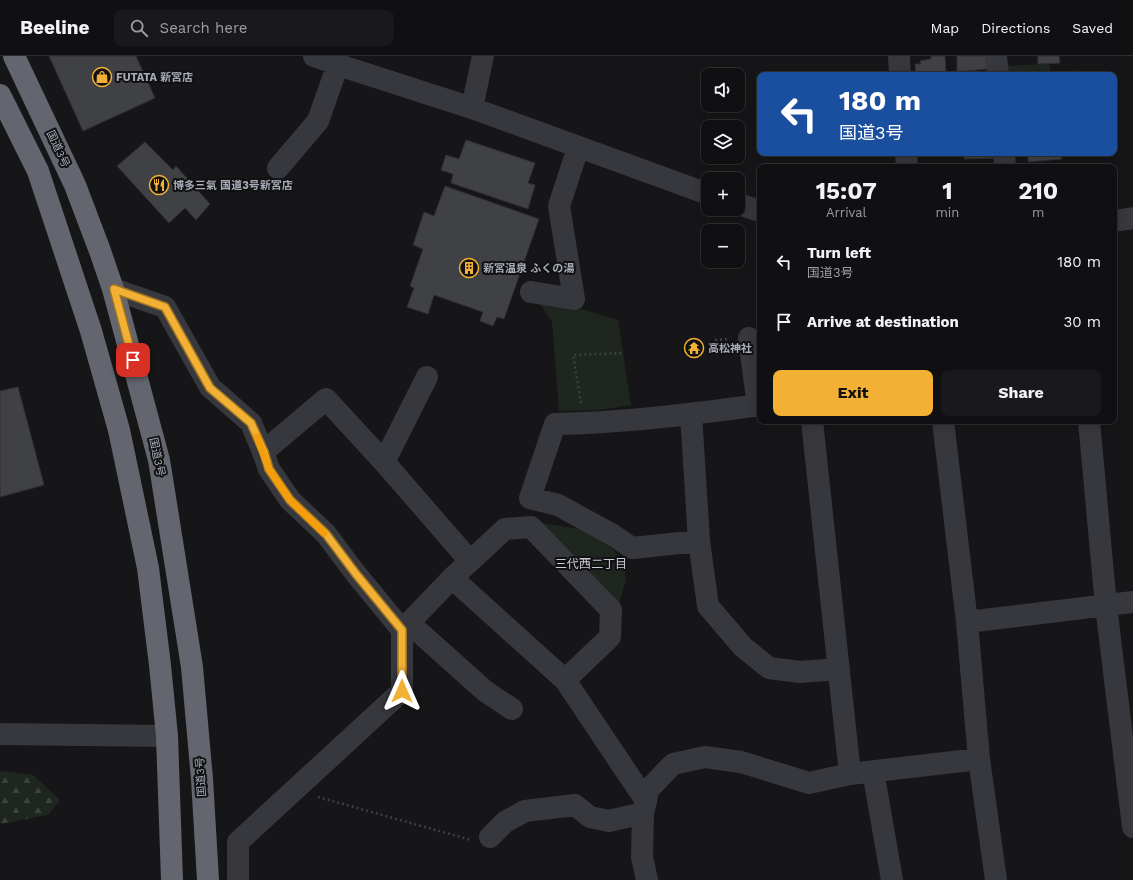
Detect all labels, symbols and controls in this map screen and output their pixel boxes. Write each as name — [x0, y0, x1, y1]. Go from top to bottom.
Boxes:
search box — [114, 10, 394, 46]
text: Beeline — [20, 16, 90, 39]
icon: search — [128, 17, 150, 39]
text: Search here — [160, 19, 247, 37]
text: Map — [931, 20, 959, 36]
text: Directions — [981, 20, 1050, 36]
text: Saved — [1072, 20, 1113, 36]
shop icon: FUTATA 新宮店 — [91, 66, 113, 88]
map controls — [701, 68, 745, 268]
button: sound — [701, 68, 745, 112]
place label: FUTATA 新宮店 — [116, 71, 193, 84]
text: 180 m — [839, 84, 921, 117]
icon: left — [773, 88, 825, 140]
button: layers — [701, 120, 745, 164]
text: 国道3号 — [839, 122, 904, 143]
street label: 国道3号 — [44, 128, 72, 170]
button: + — [701, 172, 745, 216]
restaurant icon: 博多三氣 国道3号新宮店 — [148, 174, 170, 196]
text: 15:07 — [816, 177, 877, 205]
text: 1 — [942, 177, 953, 205]
text: 210 — [1018, 177, 1058, 205]
place label: 博多三氣 国道3号新宮店 — [173, 179, 293, 192]
text: Arrival — [826, 205, 867, 220]
text: min — [935, 205, 959, 220]
text: m — [1032, 205, 1044, 220]
button: − — [701, 224, 745, 268]
text: Turn left — [807, 244, 871, 262]
icon: left — [773, 251, 795, 273]
text: 180 m — [1057, 253, 1101, 271]
building icon: 新宮温泉 ふくの湯 — [458, 257, 480, 279]
place label: 新宮温泉 ふくの湯 — [483, 262, 574, 275]
text: 国道3号 — [807, 265, 854, 280]
icon: arrive — [773, 311, 795, 333]
text: Arrive at destination — [807, 313, 959, 331]
text: 30 m — [1064, 313, 1101, 331]
temple icon: 高松神社 — [683, 337, 705, 359]
place label: 高松神社 — [708, 342, 752, 355]
pin — [116, 343, 150, 377]
icon: arrive — [122, 349, 144, 371]
button: Exit — [773, 370, 933, 416]
button: Share — [941, 370, 1101, 416]
street label: 国道3号 — [147, 436, 167, 478]
district label: 三代西二丁目 — [555, 557, 627, 571]
position arrow — [381, 670, 423, 712]
street label: 国道3号 — [193, 757, 209, 797]

